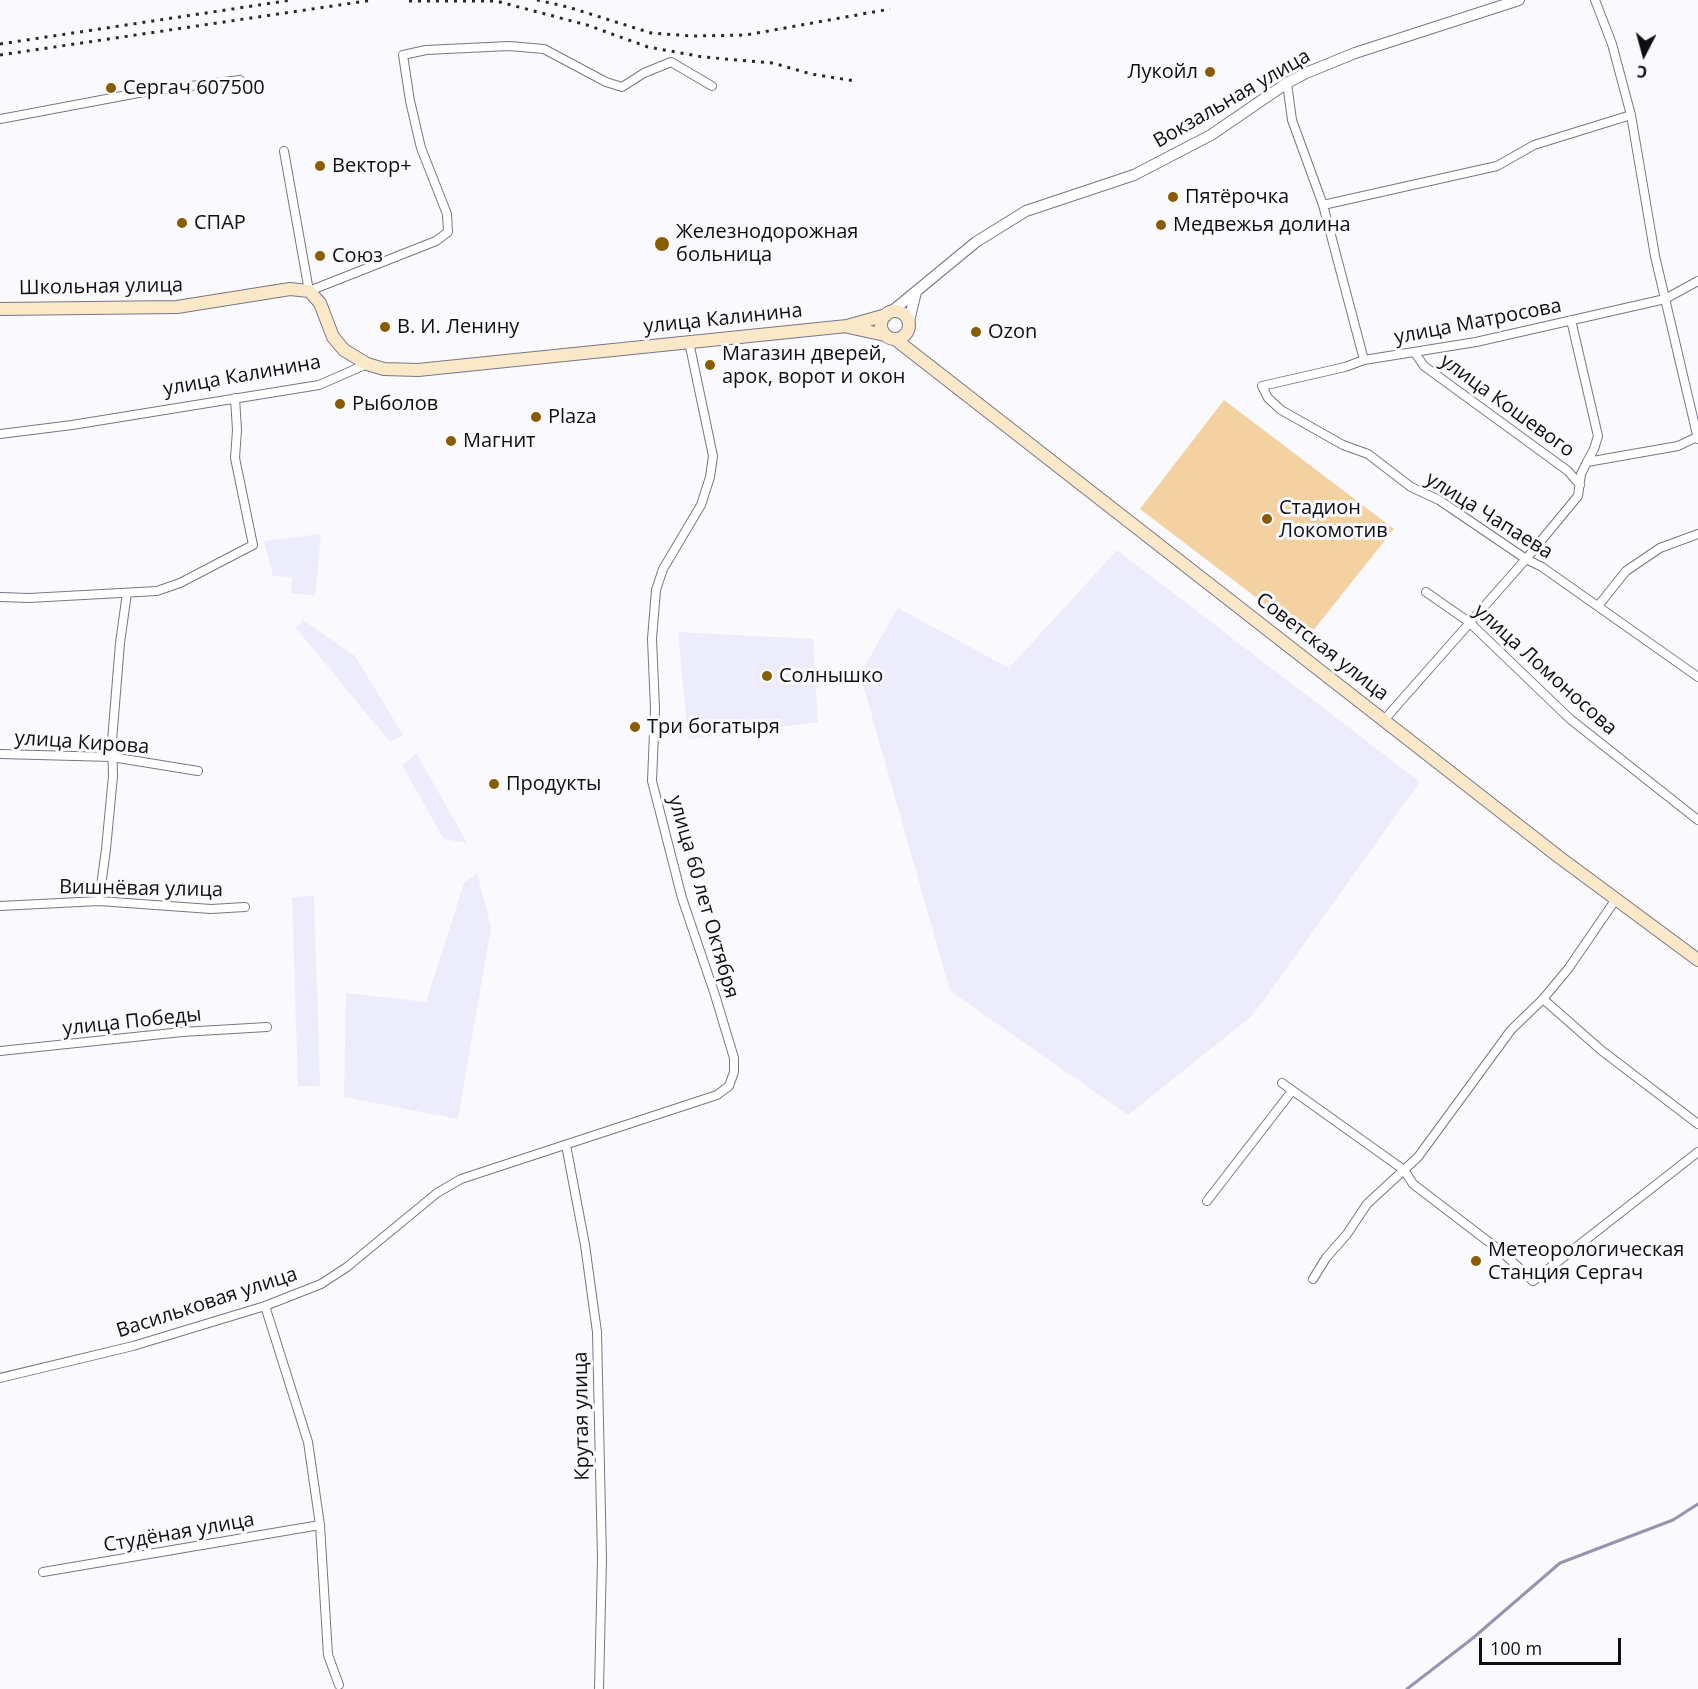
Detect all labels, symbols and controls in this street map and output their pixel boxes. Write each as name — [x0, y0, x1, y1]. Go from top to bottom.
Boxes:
north arrow — [1614, 24, 1674, 84]
street label: Вокзальная улица — [1149, 44, 1315, 154]
place label: Лукойл — [1127, 60, 1198, 84]
text: С — [1636, 60, 1648, 83]
marker: Лукойл — [1203, 65, 1217, 79]
place label: Сергач 607500 — [123, 76, 265, 100]
marker: Сергач 607500 — [104, 81, 118, 95]
place label: Вектор+ — [332, 154, 412, 178]
marker: Вектор+ — [313, 159, 327, 173]
place label: Пятёрочка — [1185, 185, 1289, 209]
marker: Пятёрочка — [1166, 190, 1180, 204]
place label: СПАР — [194, 211, 246, 235]
place label: Медвежья долина — [1173, 213, 1351, 237]
marker: СПАР — [175, 216, 189, 230]
marker: Медвежья долина — [1154, 218, 1168, 232]
place label: Железнодорожная больница — [676, 220, 858, 267]
marker: Железнодорожная больница — [653, 235, 671, 253]
place label: Союз — [332, 244, 383, 268]
marker: Союз — [313, 249, 327, 263]
street label: Школьная улица — [19, 274, 183, 300]
street label: улица Матросова — [1392, 294, 1564, 350]
street label: улица Калинина — [642, 299, 804, 339]
place label: В. И. Ленину — [397, 315, 519, 339]
marker: В. И. Ленину — [378, 320, 392, 334]
place label: Ozon — [988, 320, 1037, 344]
marker: Ozon — [969, 325, 983, 339]
place label: Магазин дверей, арок, ворот и окон — [722, 342, 905, 389]
street label: улица Кошевого — [1435, 349, 1579, 463]
street label: улица Калинина — [161, 350, 323, 402]
marker: Магазин дверей, арок, ворот и окон — [703, 358, 717, 372]
place label: Рыболов — [352, 392, 438, 416]
marker: Рыболов — [333, 397, 347, 411]
place label: Plaza — [548, 405, 597, 429]
marker: Plaza — [529, 410, 543, 424]
place label: Магнит — [463, 429, 536, 453]
marker: Магнит — [444, 434, 458, 448]
street label: улица Чапаева — [1421, 467, 1557, 565]
place label: Стадион Локомотив — [1279, 496, 1388, 543]
marker: Стадион Локомотив — [1260, 512, 1274, 526]
street label: Советская улица — [1251, 588, 1393, 706]
street label: улица Ломоносова — [1468, 599, 1622, 741]
place label: Солнышко — [779, 664, 883, 688]
marker: Солнышко — [760, 669, 774, 683]
place label: Три богатыря — [647, 715, 780, 739]
marker: Три богатыря — [628, 720, 642, 734]
street label: улица Кирова — [14, 726, 150, 760]
place label: Продукты — [506, 772, 601, 796]
marker: Продукты — [487, 777, 501, 791]
street label: улица 60 лет Октября — [663, 793, 743, 1001]
street label: Вишнёвая улица — [59, 876, 223, 902]
street label: улица Победы — [61, 1003, 203, 1041]
place label: Метеорологическая Станция Сергач — [1488, 1238, 1684, 1285]
marker: Метеорологическая Станция Сергач — [1469, 1254, 1483, 1268]
street label: Васильковая улица — [114, 1262, 300, 1344]
street label: Крутая улица — [569, 1351, 595, 1481]
street label: Студёная улица — [102, 1508, 256, 1558]
scale bar — [1482, 1626, 1624, 1664]
text: 100 m — [1490, 1636, 1542, 1660]

